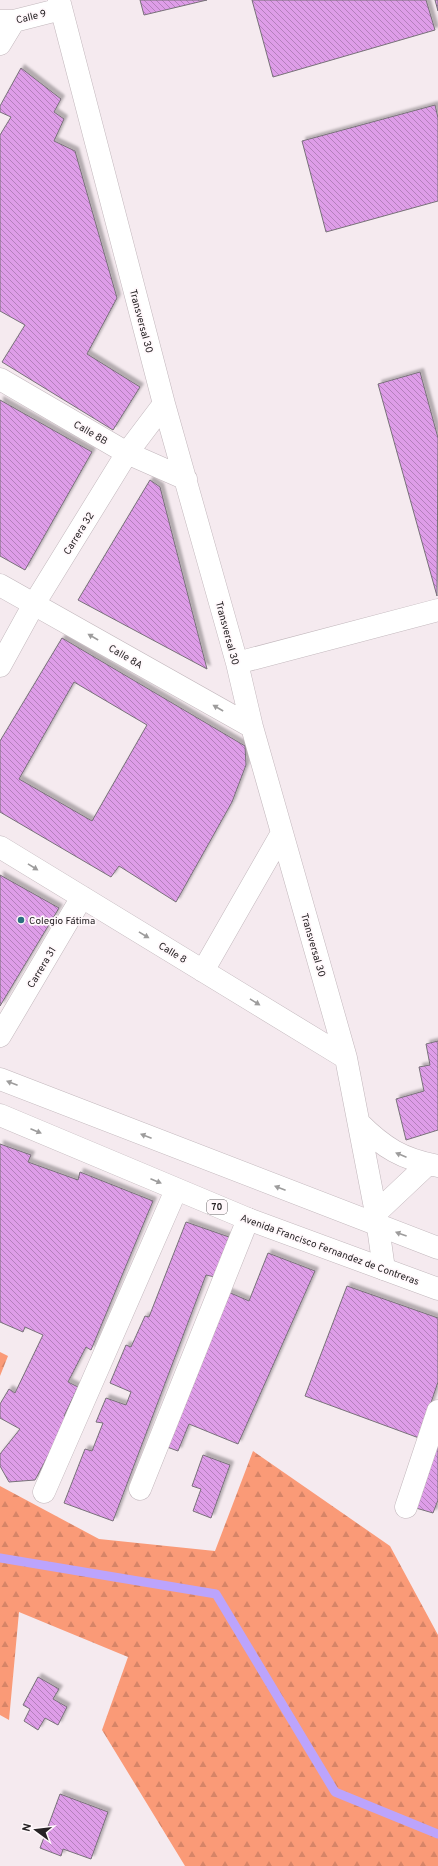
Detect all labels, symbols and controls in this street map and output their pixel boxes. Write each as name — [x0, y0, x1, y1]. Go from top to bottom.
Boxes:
street label: Calle 9 — [15, 7, 48, 27]
street label: Transversal 30 — [126, 288, 155, 355]
street label: Calle 8B — [71, 418, 110, 448]
street label: Carrera 32 — [61, 510, 98, 558]
street label: Transversal 30 — [212, 600, 241, 667]
one-way arrow — [87, 634, 98, 640]
street label: Calle 8A — [106, 642, 145, 672]
one-way arrow — [212, 705, 224, 711]
one-way arrow — [28, 863, 38, 871]
street label: Transversal 30 — [297, 912, 328, 979]
marker: Colegio Fátima — [16, 915, 26, 925]
place label: Colegio Fátima — [29, 915, 95, 928]
one-way arrow — [138, 931, 150, 938]
street label: Calle 8 — [156, 940, 189, 967]
street label: Carrera 31 — [25, 945, 60, 991]
one-way arrow — [249, 999, 261, 1006]
one-way arrow — [5, 1080, 17, 1086]
one-way arrow — [30, 1128, 42, 1134]
one-way arrow — [139, 1132, 151, 1138]
one-way arrow — [395, 1152, 406, 1158]
one-way arrow — [150, 1179, 162, 1185]
one-way arrow — [274, 1184, 286, 1190]
road number: 70 — [207, 1200, 227, 1214]
street label: Avenida Francisco Fernandez de Contreras — [238, 1212, 421, 1289]
one-way arrow — [395, 1231, 407, 1237]
north arrow — [16, 1810, 56, 1850]
text: N — [20, 1822, 35, 1833]

